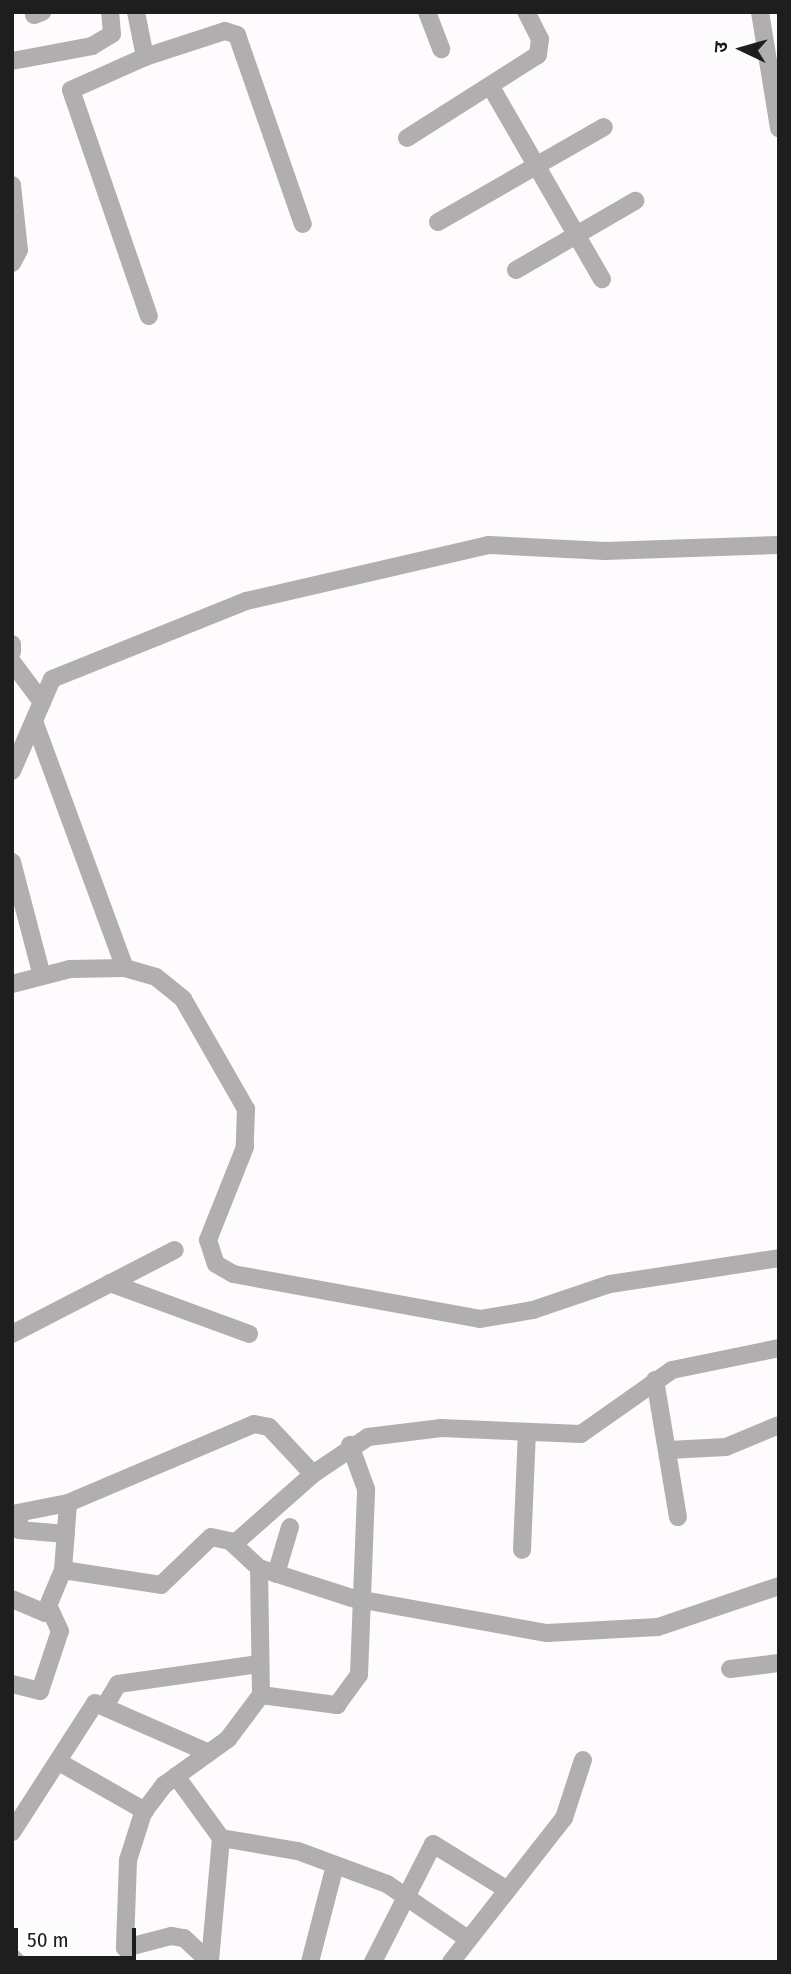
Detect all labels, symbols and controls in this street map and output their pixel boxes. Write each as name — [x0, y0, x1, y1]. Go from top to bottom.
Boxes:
north arrow — [707, 14, 777, 84]
text: उ — [709, 41, 733, 54]
scale bar — [18, 1914, 140, 1958]
text: 50 m — [27, 1927, 69, 1953]

